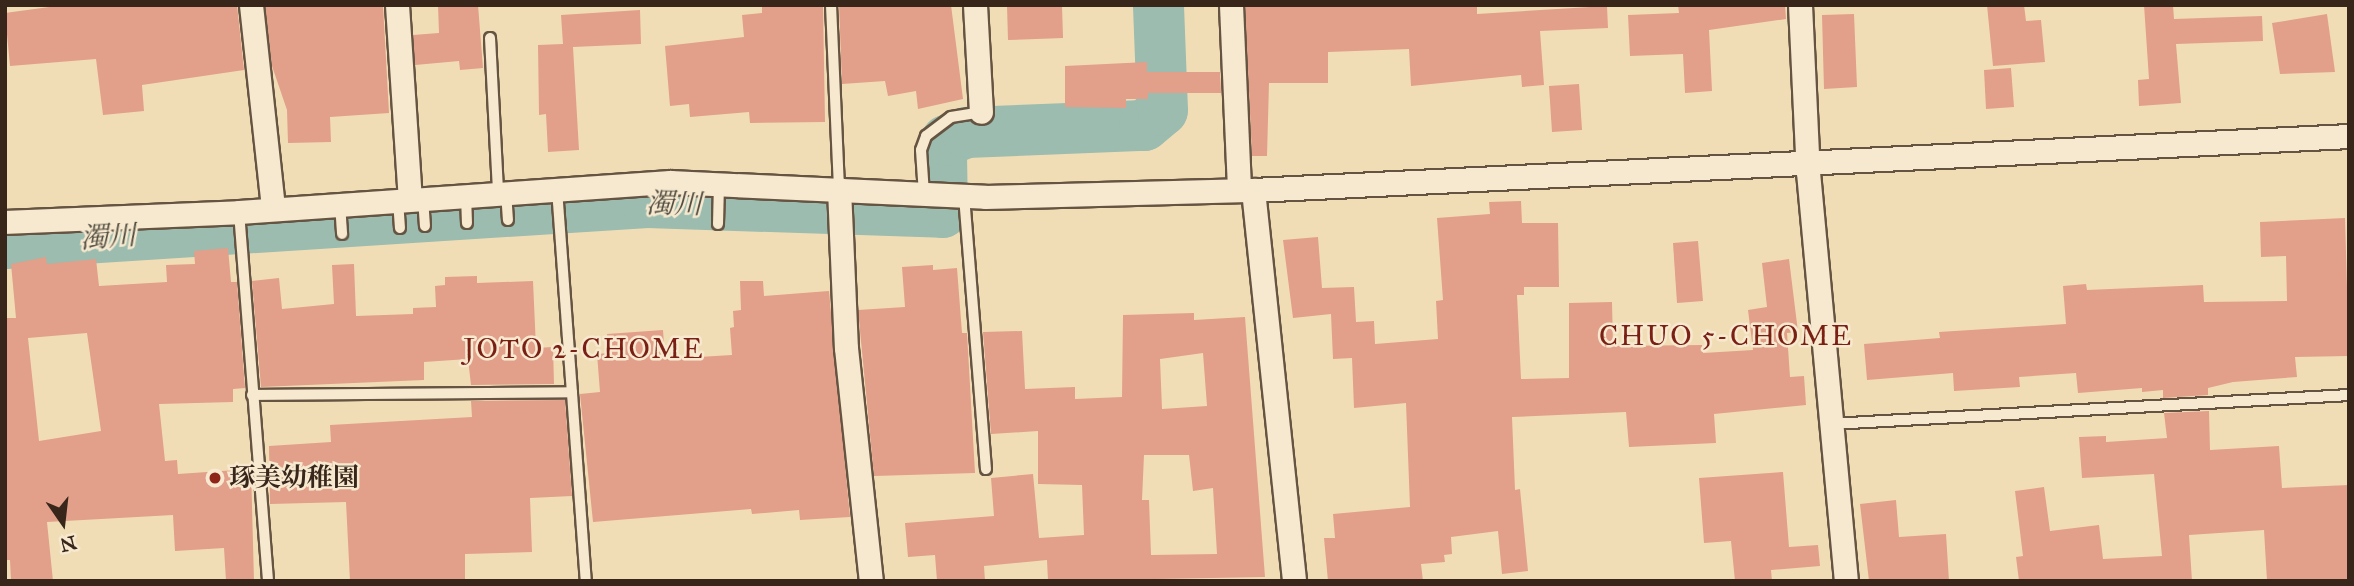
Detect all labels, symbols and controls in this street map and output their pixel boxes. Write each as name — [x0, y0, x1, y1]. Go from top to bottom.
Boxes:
water label: 濁川 — [646, 187, 702, 221]
water label: 濁川 — [79, 218, 137, 256]
district label: CHUO 5-CHOME — [1600, 319, 1852, 353]
district label: JOTO 2-CHOME — [465, 332, 703, 366]
place label: 琢美幼稚園 — [229, 462, 359, 494]
marker: 琢美幼稚園 — [207, 470, 223, 486]
north arrow — [28, 488, 98, 558]
text: N — [58, 531, 79, 557]

